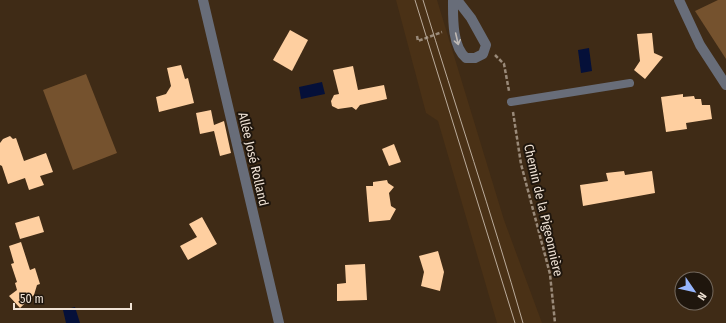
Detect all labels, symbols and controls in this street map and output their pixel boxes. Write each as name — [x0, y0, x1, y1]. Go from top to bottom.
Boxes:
one-way arrow — [453, 32, 461, 45]
street label: Allée José Rolland — [235, 111, 272, 207]
street label: Chemin de la Pigeonnière — [521, 142, 566, 278]
north arrow — [674, 271, 714, 311]
scale bar — [14, 285, 131, 311]
text: N — [695, 290, 709, 303]
text: 50 m — [20, 292, 44, 306]

